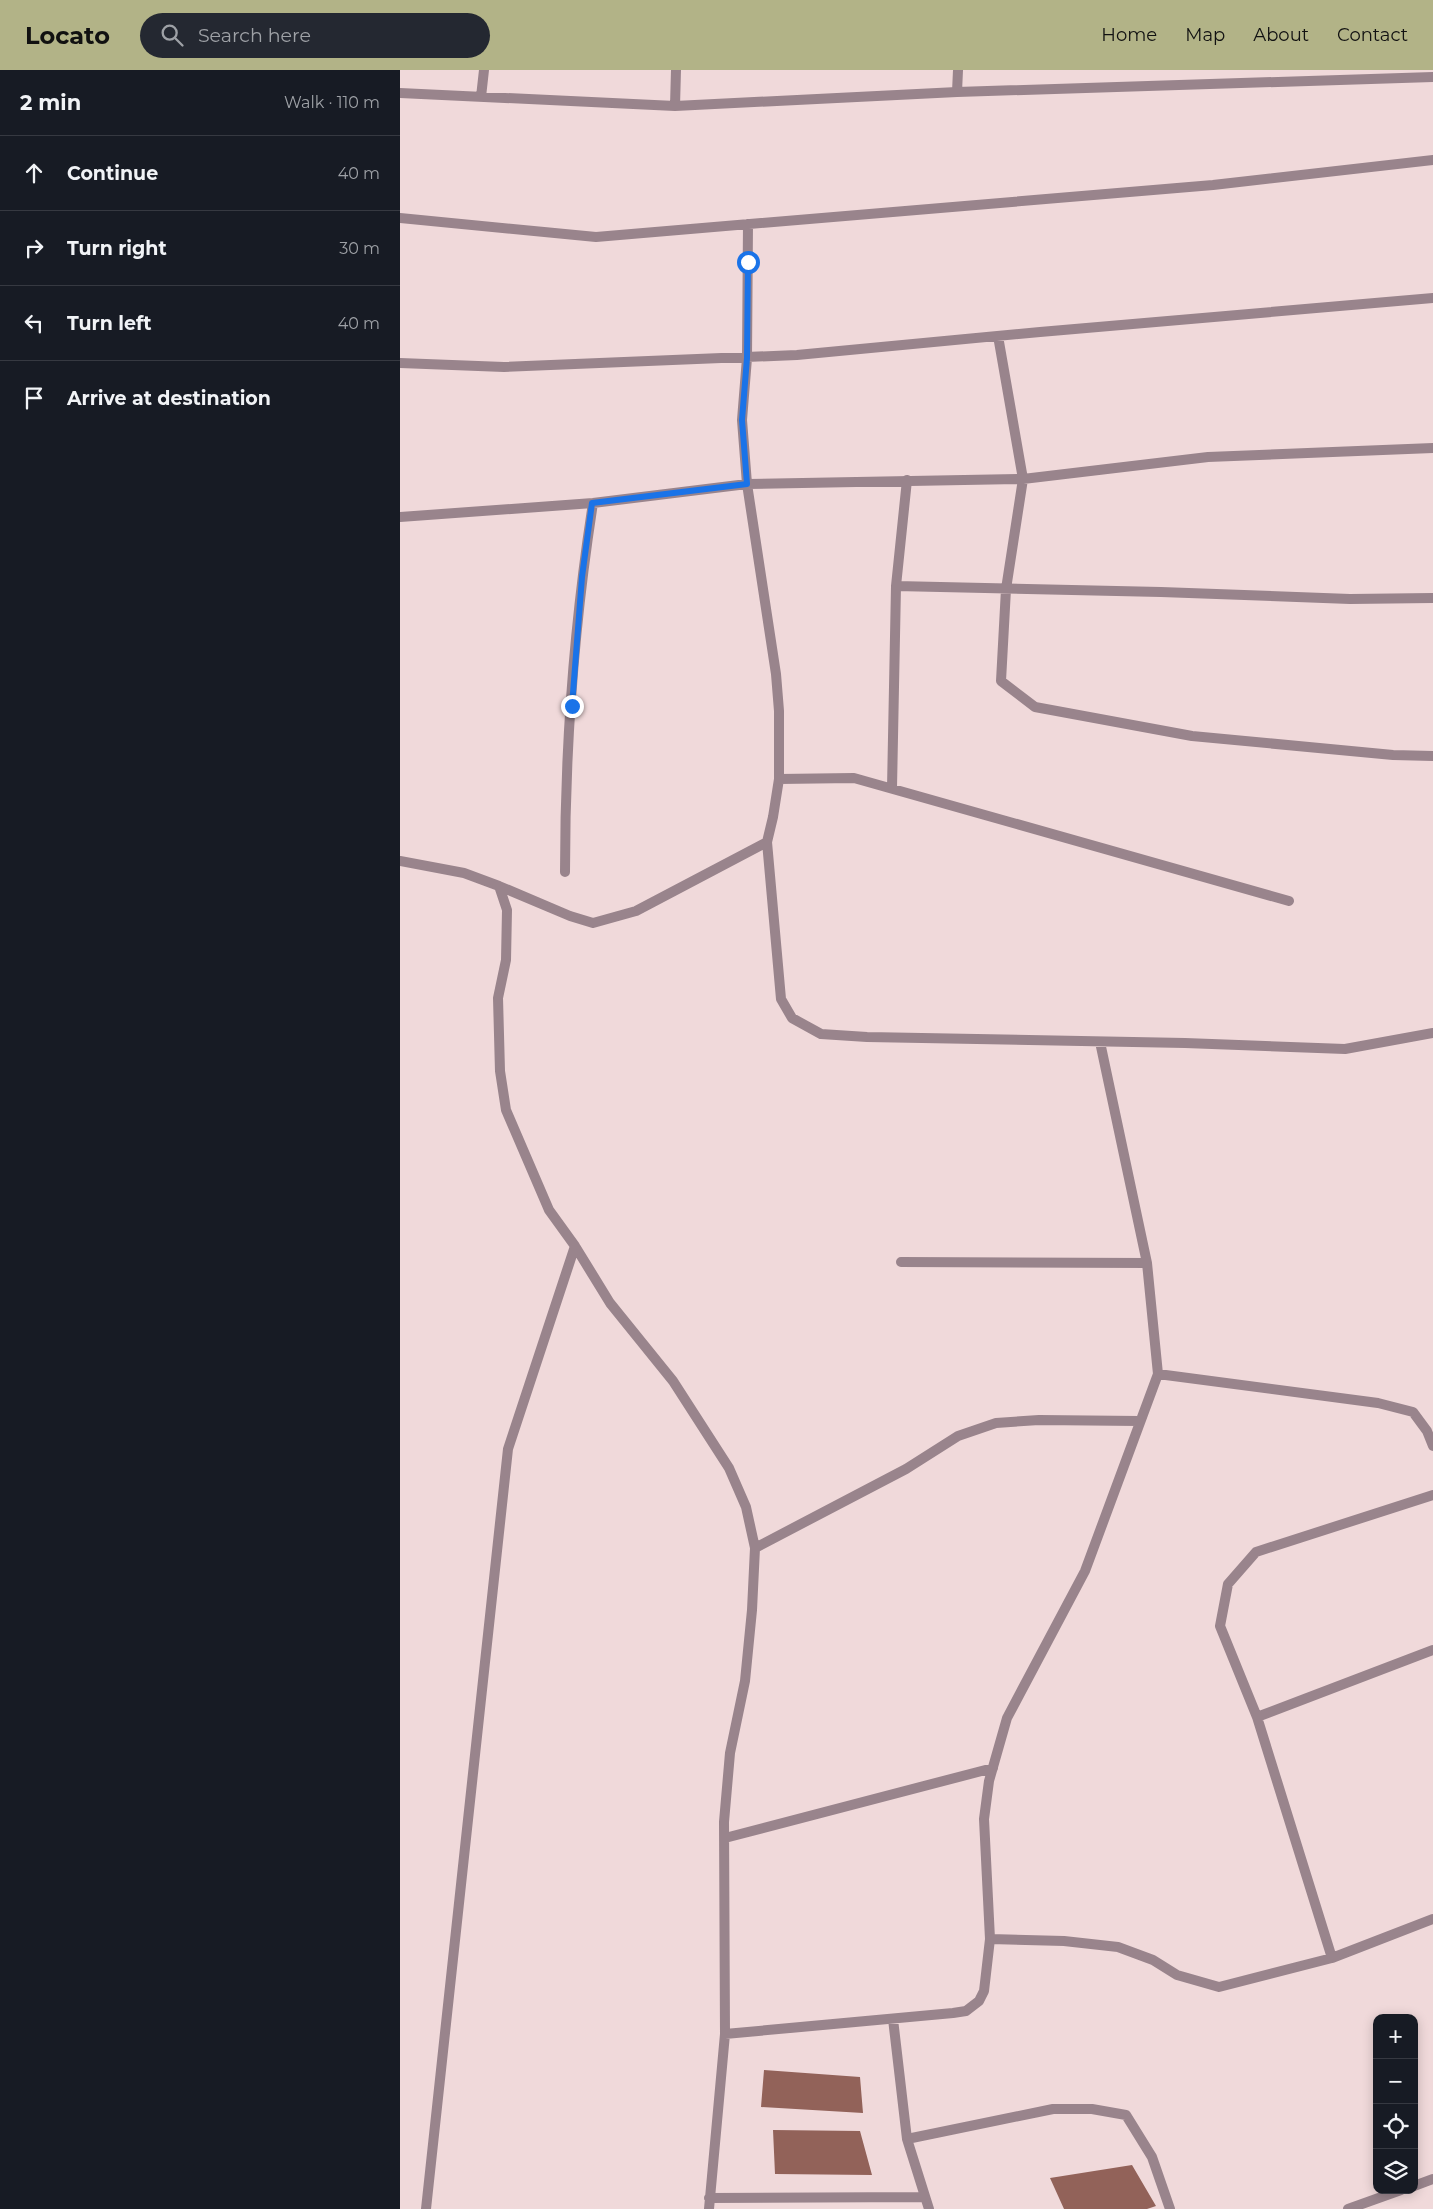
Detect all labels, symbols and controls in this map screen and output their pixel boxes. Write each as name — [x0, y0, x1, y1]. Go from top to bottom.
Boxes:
search box — [140, 13, 490, 58]
text: Locato — [25, 21, 110, 50]
icon: search — [158, 21, 186, 49]
text: Search here — [198, 24, 311, 47]
text: Home — [1101, 24, 1157, 46]
text: Map — [1185, 24, 1225, 46]
text: About — [1253, 24, 1309, 46]
text: Contact — [1337, 24, 1408, 46]
text: 2 min — [20, 90, 81, 115]
text: Walk · 110 m — [284, 93, 380, 112]
icon: ahead — [20, 159, 48, 187]
text: Continue — [67, 162, 158, 185]
text: 40 m — [338, 164, 380, 183]
icon: right — [20, 234, 48, 262]
text: Turn right — [67, 237, 167, 260]
text: 30 m — [339, 239, 380, 258]
route start — [737, 251, 760, 274]
icon: left — [20, 309, 48, 337]
text: Turn left — [67, 312, 152, 335]
text: 40 m — [338, 314, 380, 333]
icon: arrive — [20, 384, 48, 412]
text: Arrive at destination — [67, 387, 271, 410]
route end — [561, 695, 584, 718]
map controls — [1373, 2014, 1418, 2194]
button: + — [1373, 2014, 1418, 2059]
button: − — [1373, 2059, 1418, 2104]
button: locate — [1373, 2104, 1418, 2149]
button: layers — [1373, 2149, 1418, 2194]

